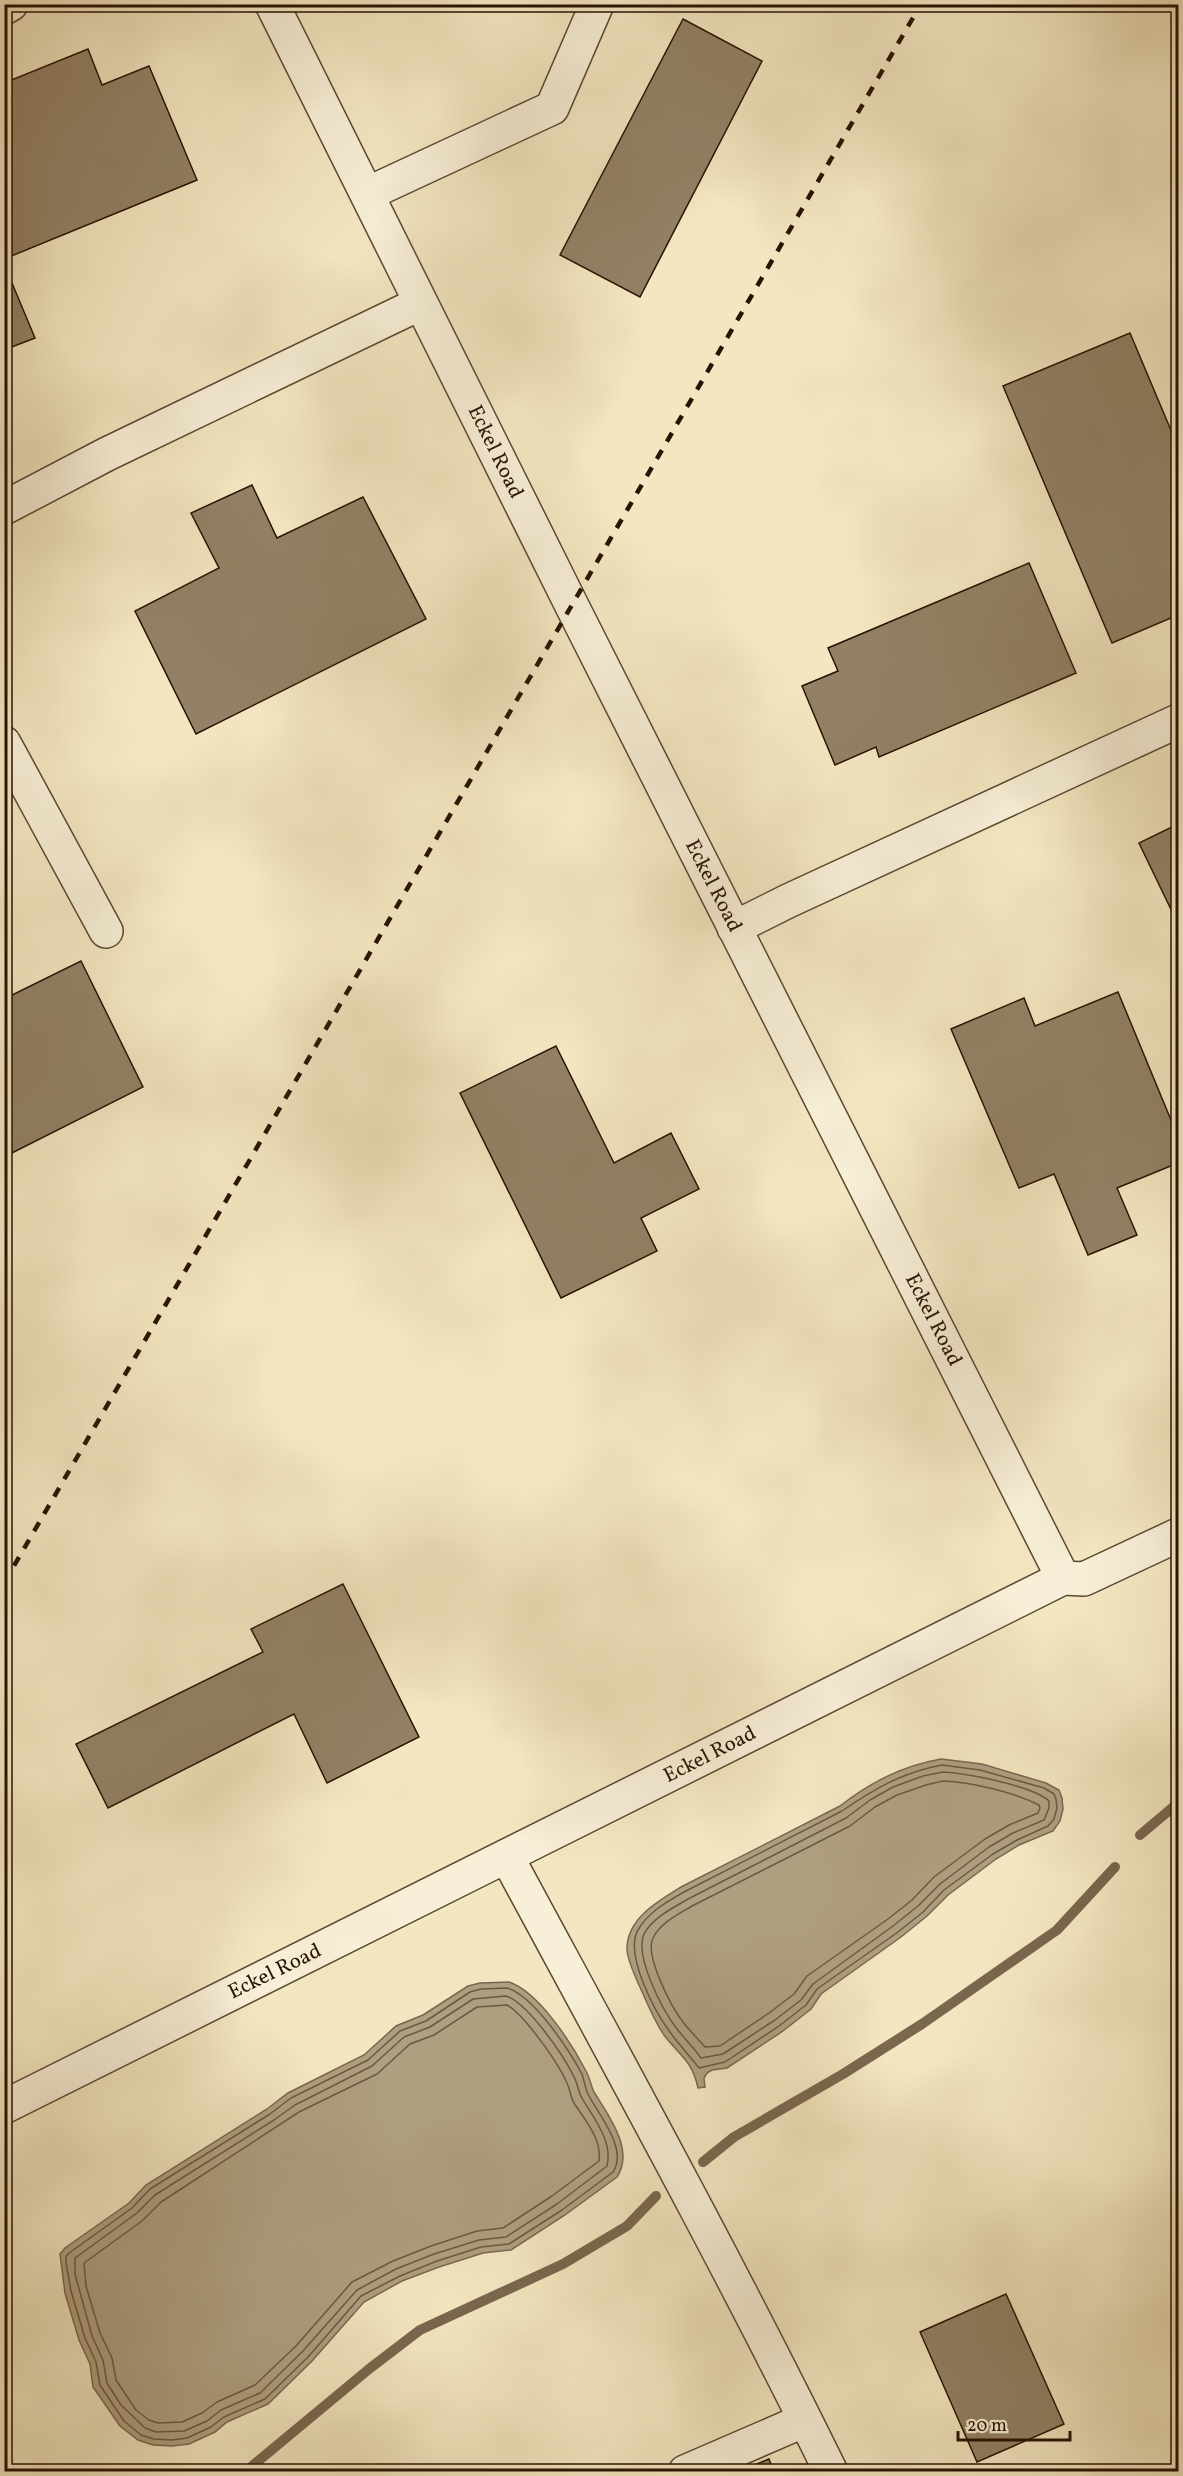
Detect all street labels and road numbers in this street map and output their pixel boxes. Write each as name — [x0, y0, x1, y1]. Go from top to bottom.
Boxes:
street label: Eckel Road — [460, 400, 530, 504]
street label: Eckel Road — [677, 835, 749, 937]
street label: Eckel Road — [897, 1269, 969, 1371]
street label: Eckel Road — [659, 1719, 761, 1791]
street label: Eckel Road — [223, 1937, 327, 2007]

